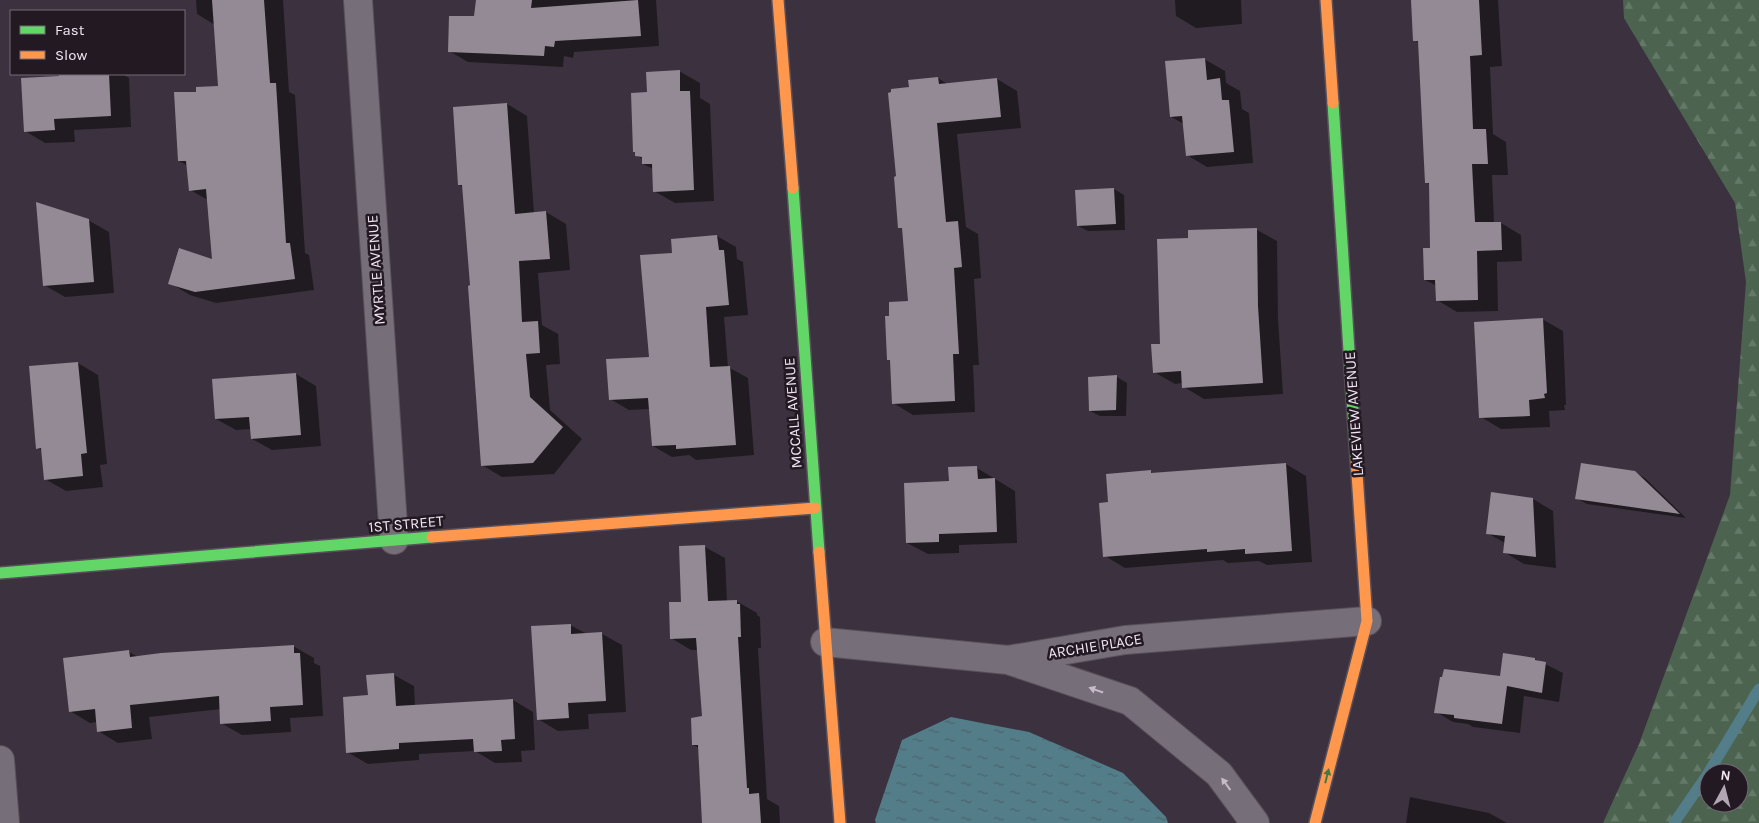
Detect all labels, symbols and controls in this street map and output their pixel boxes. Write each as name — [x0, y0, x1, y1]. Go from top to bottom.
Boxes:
legend — [10, 10, 185, 75]
text: Fast — [55, 21, 85, 39]
text: Slow — [55, 46, 87, 64]
street label: MYRTLE AVENUE — [363, 214, 389, 326]
street label: LAKEVIEW AVENUE — [1341, 351, 1367, 477]
street label: MCCALL AVENUE — [780, 357, 806, 469]
street label: 1ST STREET — [368, 512, 445, 536]
street label: ARCHIE PLACE — [1047, 630, 1143, 662]
one-way arrow — [1088, 686, 1103, 694]
north arrow — [1699, 763, 1749, 813]
text: N — [1720, 767, 1732, 785]
one-way arrow — [1323, 768, 1331, 783]
one-way arrow — [1221, 777, 1231, 791]

